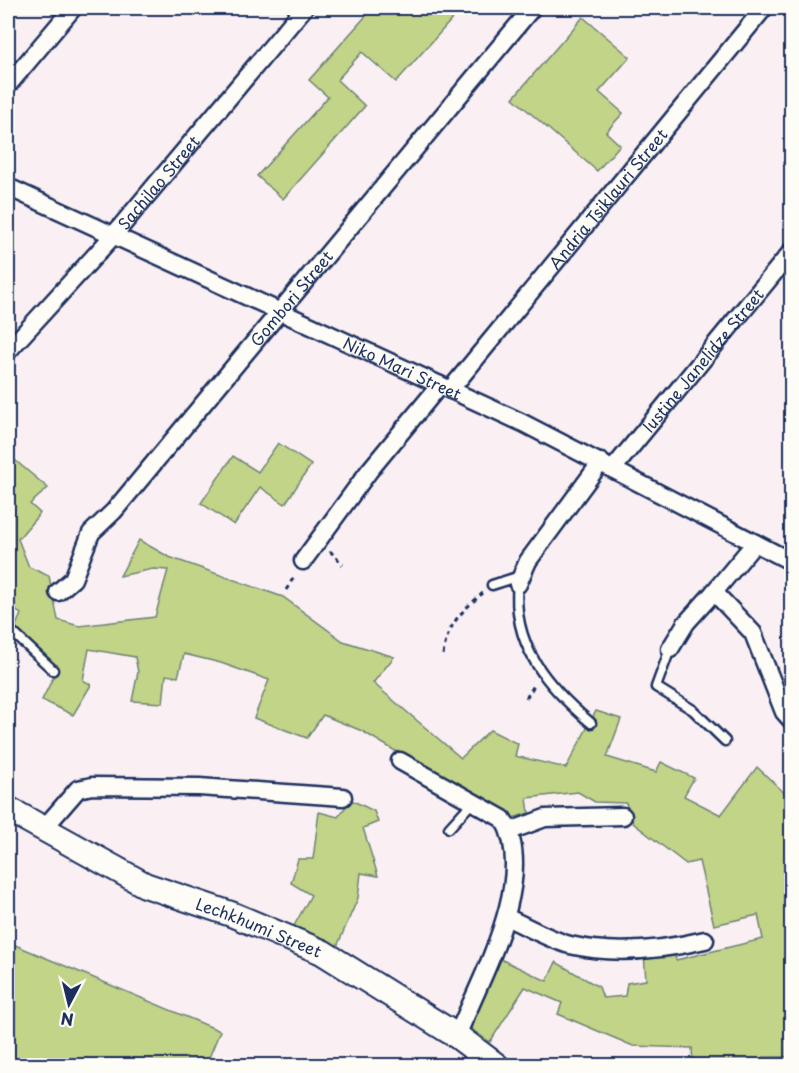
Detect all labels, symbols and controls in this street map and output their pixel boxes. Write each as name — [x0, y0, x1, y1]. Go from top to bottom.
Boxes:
street label: Andria Tsiklauri Street — [542, 123, 673, 274]
street label: Sachilao Street — [111, 129, 205, 234]
street label: Gombori Street — [244, 244, 338, 351]
street label: Iustine Janelidze Street — [636, 283, 769, 437]
street label: Niko Mari Street — [339, 330, 466, 406]
street label: Lechkhumi Street — [193, 891, 326, 963]
north arrow — [39, 974, 99, 1034]
text: N — [59, 1007, 75, 1033]

